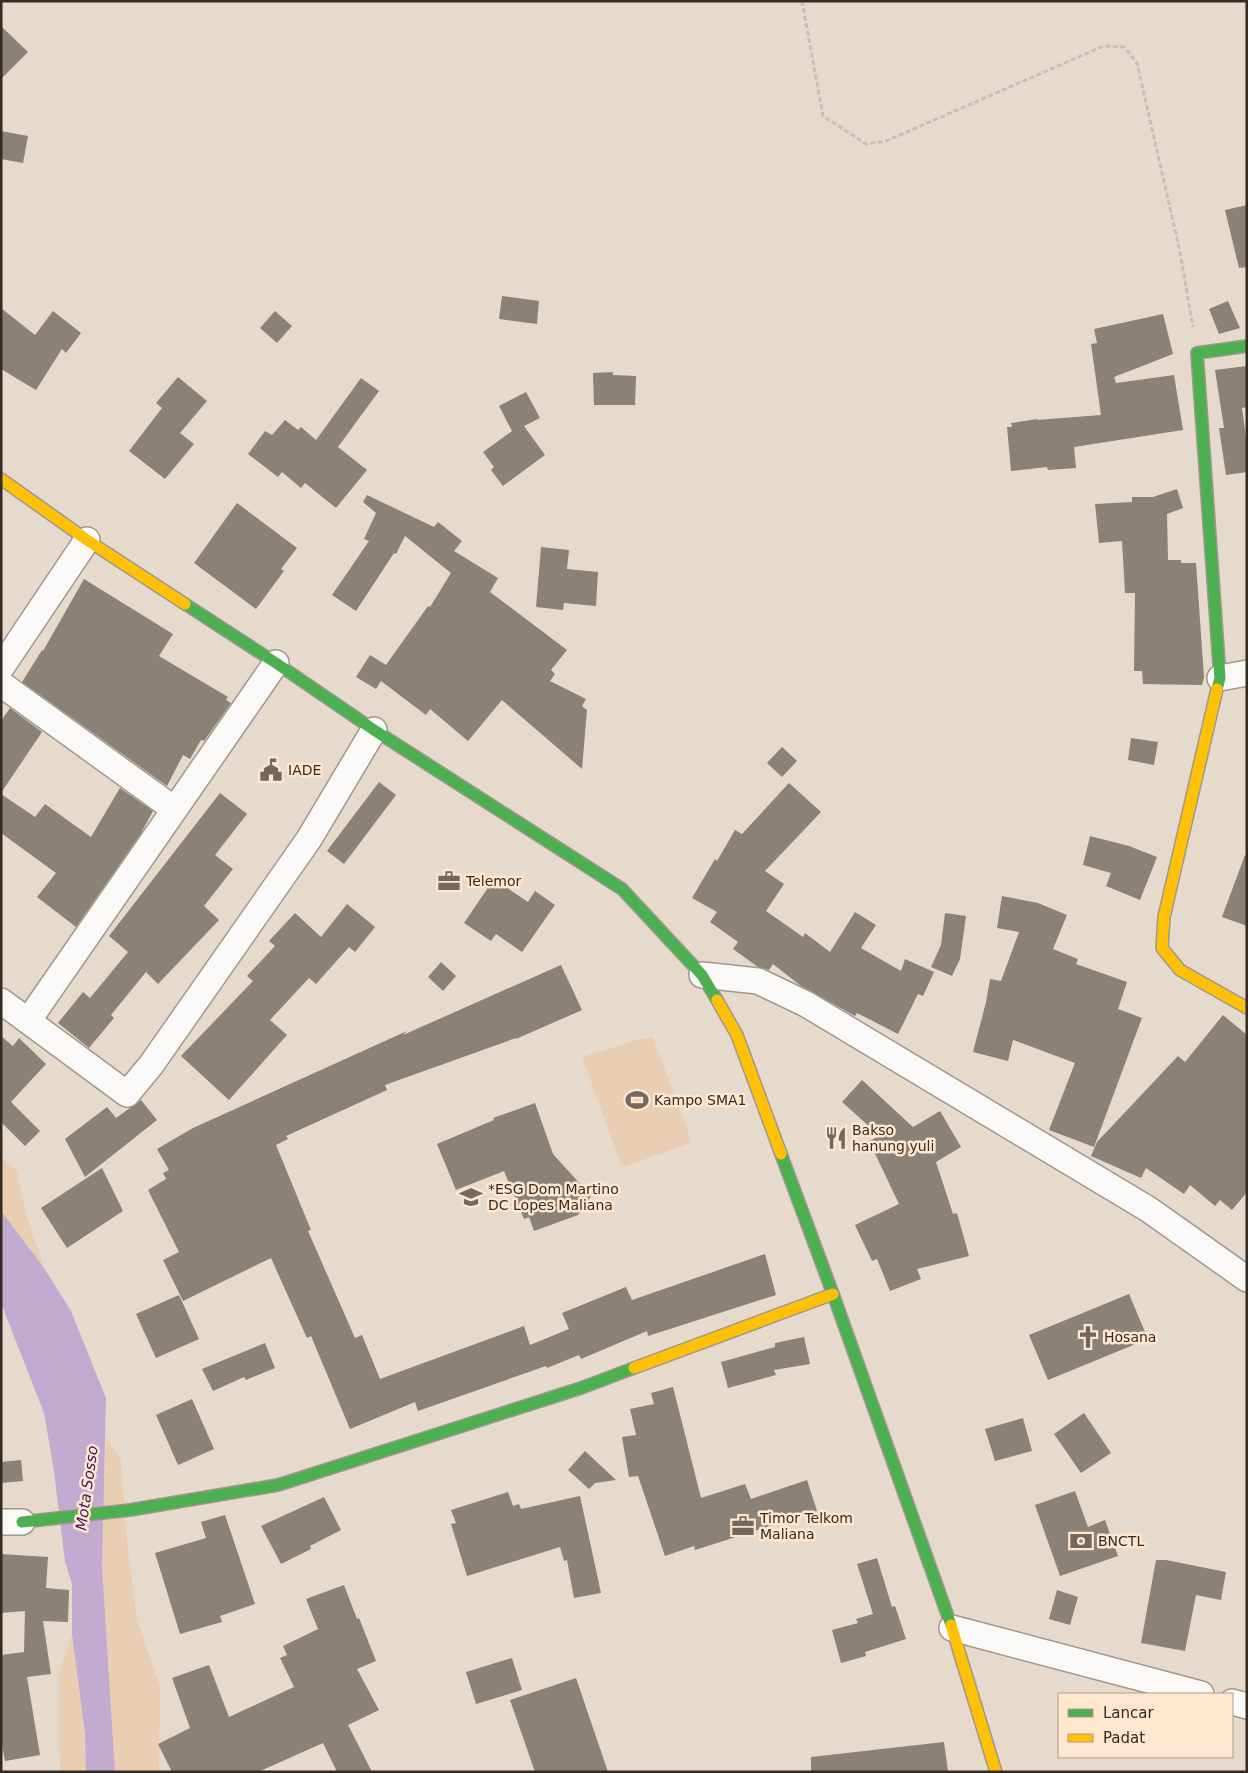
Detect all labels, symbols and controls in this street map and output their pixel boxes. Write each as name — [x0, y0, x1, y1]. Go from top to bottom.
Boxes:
public building icon: IADE — [258, 757, 284, 783]
place label: IADE — [288, 762, 321, 778]
office icon: Telemor — [436, 868, 462, 894]
place label: Telemor — [465, 873, 521, 889]
sports icon: Kampo SMA1 — [624, 1087, 650, 1113]
place label: Kampo SMA1 — [654, 1092, 747, 1108]
place label: Bakso hanung yuli — [852, 1122, 934, 1154]
restaurant icon: Bakso hanung yuli — [823, 1125, 849, 1151]
place label: *ESG Dom Martino DC Lopes Maliana — [488, 1181, 619, 1213]
school or university icon: *ESG Dom Martino DC Lopes Maliana — [458, 1184, 484, 1210]
church icon: Hosana — [1075, 1324, 1101, 1350]
place label: Hosana — [1104, 1329, 1156, 1345]
water label: Mota Sosso — [72, 1444, 102, 1532]
place label: Timor Telkom Maliana — [759, 1510, 853, 1542]
office icon: Timor Telkom Maliana — [730, 1513, 756, 1539]
bank icon: BNCTL — [1068, 1528, 1094, 1554]
place label: BNCTL — [1098, 1533, 1144, 1549]
legend — [1058, 1693, 1233, 1758]
text: Lancar — [1103, 1704, 1154, 1722]
text: Padat — [1103, 1729, 1145, 1747]

